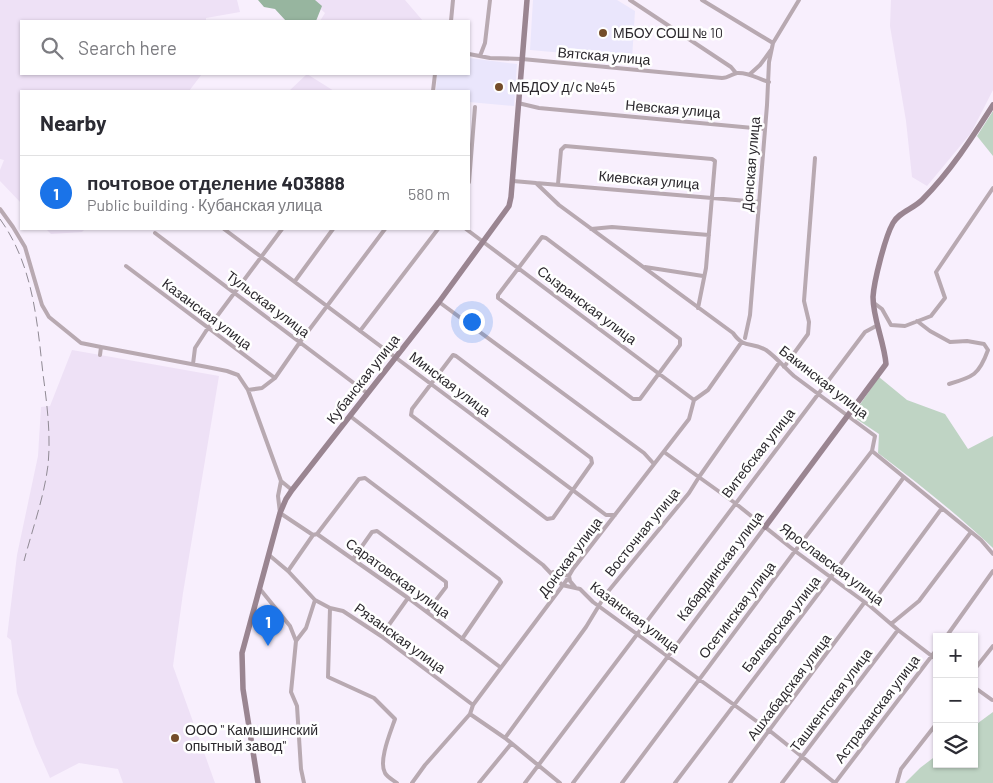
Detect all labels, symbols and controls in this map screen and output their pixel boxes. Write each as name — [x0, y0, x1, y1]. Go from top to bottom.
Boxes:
search box — [20, 20, 470, 75]
place label: МБОУ СОШ № 10 — [613, 24, 723, 41]
marker: МБОУ СОШ № 10 — [597, 27, 609, 39]
icon: search — [38, 34, 66, 62]
text: Search here — [78, 36, 177, 59]
street label: Вятская улица — [557, 43, 651, 68]
place label: МБДОУ д/с №45 — [509, 78, 615, 95]
marker: МБДОУ д/с №45 — [493, 81, 505, 93]
street label: Невская улица — [625, 96, 721, 121]
text: Nearby — [40, 110, 106, 135]
street label: Донская улица — [738, 116, 763, 212]
street label: Киевская улица — [598, 167, 700, 192]
text: почтовое отделение 403888 — [87, 171, 345, 194]
text: 1 — [53, 184, 59, 203]
text: 580 m — [408, 184, 450, 203]
text: Public building · Кубанская улица — [87, 195, 322, 214]
street label: Сызранская улица — [534, 262, 640, 348]
street label: Тульская улица — [223, 267, 314, 341]
street label: Казанская улица — [159, 274, 256, 353]
your location — [459, 309, 485, 335]
street label: Кубанская улица — [322, 331, 403, 427]
street label: Бакинская улица — [776, 341, 873, 422]
street label: Минская улица — [406, 348, 494, 420]
street label: Витебская улица — [717, 404, 798, 501]
street label: Восточная улица — [601, 484, 683, 580]
street label: Кабардинская улица — [673, 507, 766, 624]
street label: Донская улица — [534, 513, 605, 600]
street label: Ярославская улица — [777, 519, 888, 608]
street label: Саратовская улица — [343, 534, 454, 621]
street label: Осетинская улица — [695, 558, 779, 662]
street label: Балкарская улица — [738, 572, 824, 675]
street label: Казанская улица — [587, 577, 684, 656]
street label: Рязанская улица — [351, 599, 449, 676]
pin: 1 — [252, 605, 284, 646]
street label: Ашхабадская улица — [743, 630, 834, 743]
map controls — [933, 633, 978, 768]
button: + — [933, 633, 978, 678]
street label: Ташкентская улица — [786, 644, 875, 755]
street label: Астраханская улица — [830, 651, 923, 766]
button: − — [933, 678, 978, 723]
place label: ООО " Камышинский опытный завод" — [185, 721, 318, 754]
button: layers — [933, 723, 978, 768]
marker: ООО " Камышинский опытный завод" — [169, 732, 181, 744]

